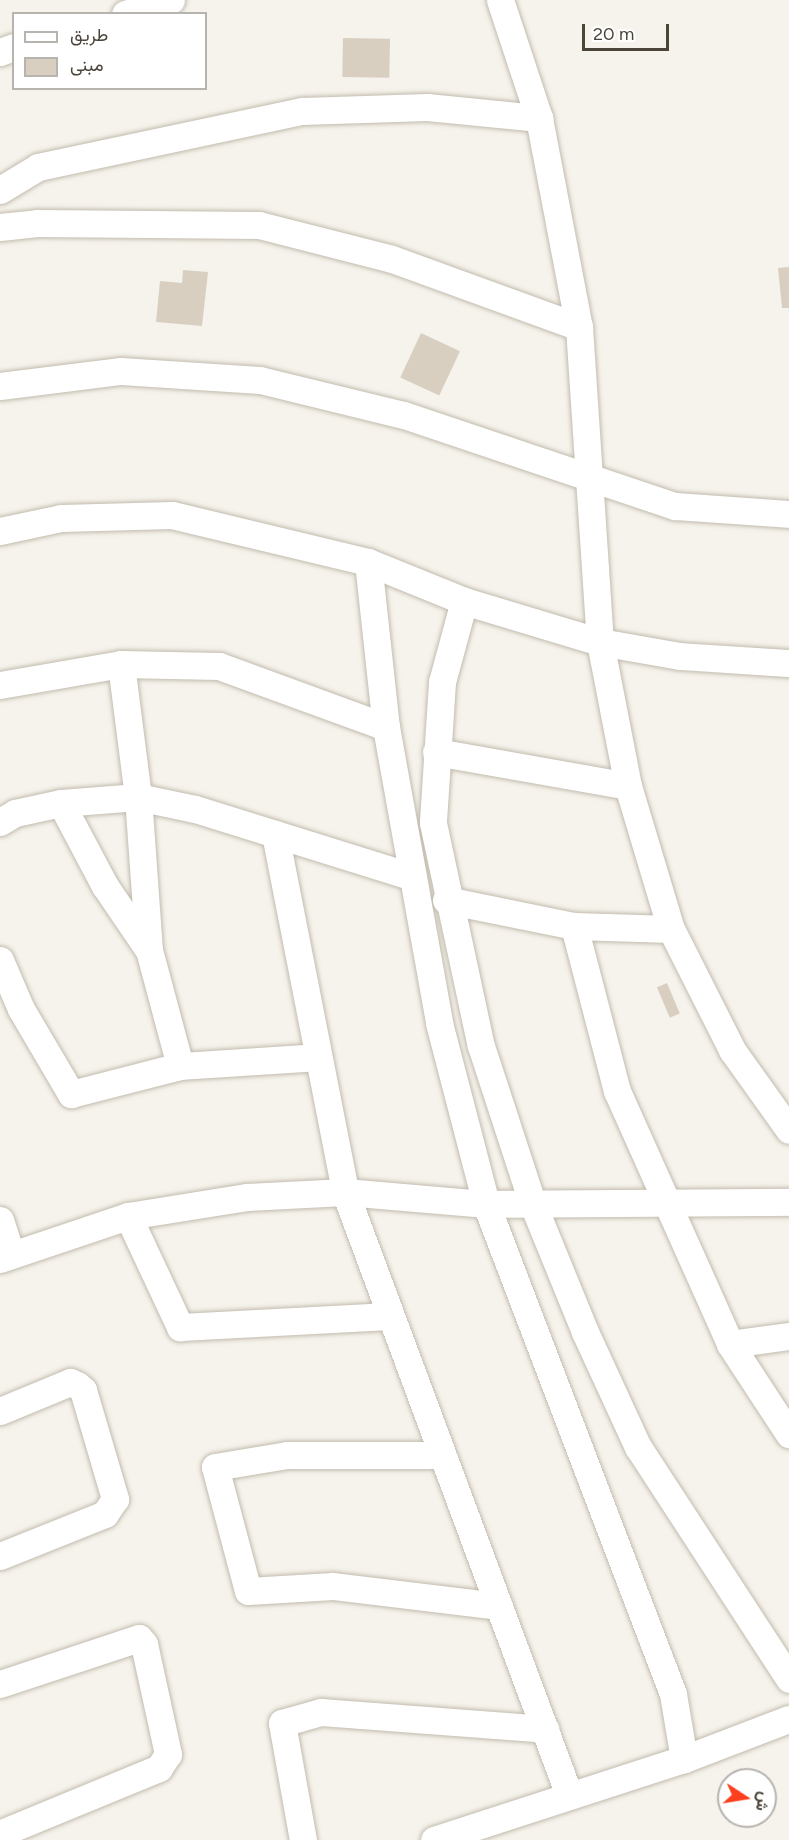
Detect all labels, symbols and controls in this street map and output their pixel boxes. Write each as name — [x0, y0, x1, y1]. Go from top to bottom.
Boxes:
legend — [12, 12, 207, 90]
scale bar — [585, 12, 672, 50]
text: 20 m — [593, 23, 634, 45]
text: طريق — [70, 24, 108, 46]
text: مبنى — [70, 54, 104, 76]
north arrow — [717, 1768, 777, 1828]
text: ش — [752, 1790, 774, 1813]

